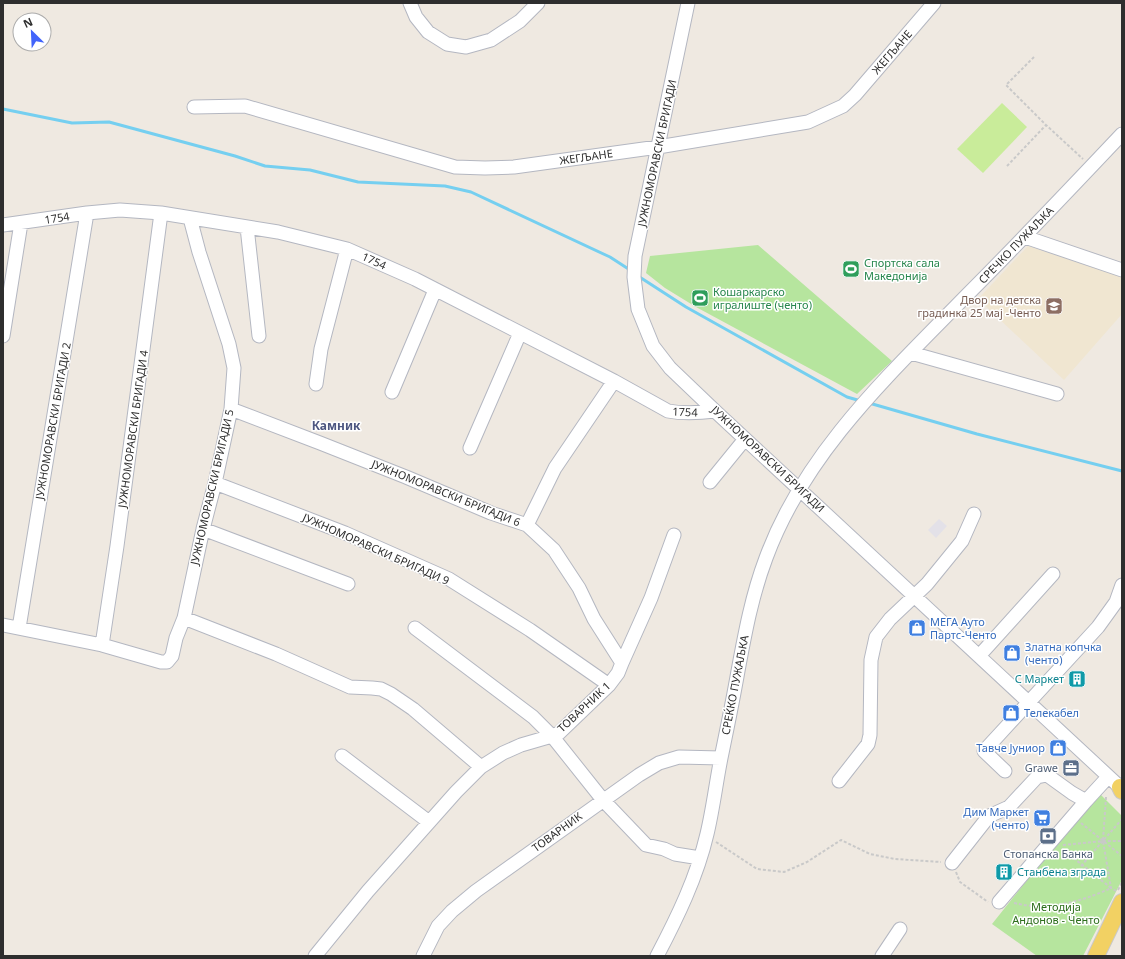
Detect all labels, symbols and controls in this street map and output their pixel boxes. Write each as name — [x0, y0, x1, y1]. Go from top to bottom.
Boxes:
north arrow — [12, 12, 52, 52]
text: N — [21, 14, 35, 31]
street label: ЖЕГЉАНЕ — [868, 26, 915, 77]
street label: ЈУЖНОМОРАВСКИ БРИГАДИ — [633, 78, 679, 229]
street label: ЖЕГЉАНЕ — [558, 145, 614, 168]
street label: СРЕЧКО ПУЖАЉКА — [975, 202, 1057, 287]
street label: 1754 — [43, 208, 71, 227]
street label: 1754 — [360, 249, 389, 273]
place label: Спортска сала Македонија — [864, 255, 940, 283]
sports icon: Спортска сала Македонија — [841, 259, 861, 279]
place label: Кошаркарско игралиште (ченто) — [713, 284, 812, 312]
sports icon: Кошаркарско игралиште (ченто) — [690, 288, 710, 308]
place label: Двор на детска градинка 25 мај -Ченто — [918, 292, 1041, 320]
school or university icon: Двор на детска градинка 25 мај -Ченто — [1044, 296, 1064, 316]
street label: ЈУЖНОМОРАВСКИ БРИГАДИ 2 — [31, 341, 74, 502]
street label: ЈУЖНОМОРАВСКИ БРИГАДИ 4 — [114, 348, 151, 510]
street label: ЈУЖНОМОРАВСКИ БРИГАДИ — [708, 401, 828, 515]
street label: 1754 — [672, 404, 699, 419]
street label: ЈУЖНОМОРАВСКИ БРИГАДИ 5 — [186, 408, 237, 567]
district label: Камник — [312, 417, 361, 434]
street label: ЈУЖНОМОРАВСКИ БРИГАДИ 6 — [369, 455, 523, 529]
street label: ЈУЖНОМОРАВСКИ БРИГАДИ 9 — [300, 509, 452, 588]
place label: МЕГА Ауто Партс-Ченто — [930, 614, 996, 642]
shop icon: МЕГА Ауто Партс-Ченто — [907, 618, 927, 638]
street label: СРЕЌКО ПУЖАЉКА — [717, 633, 752, 736]
place label: Златна копчка (ченто) — [1025, 639, 1102, 667]
shop icon: Златна копчка (ченто) — [1002, 643, 1022, 663]
building icon: С Маркет — [1067, 669, 1087, 689]
place label: С Маркет — [1015, 671, 1064, 686]
street label: ТОВАРНИК 1 — [554, 678, 613, 735]
shop icon: Телекабел — [1001, 703, 1021, 723]
place label: Телекабел — [1024, 705, 1079, 720]
shop icon: Тавче Јуниор — [1048, 738, 1068, 758]
place label: Тавче Јуниор — [976, 740, 1045, 755]
office icon: Grawe — [1061, 758, 1081, 778]
place label: Grawe — [1025, 760, 1058, 775]
place label: Дим Маркет (ченто) — [963, 804, 1029, 832]
street label: ТОВАРНИК — [529, 808, 585, 855]
supermarket icon: Дим Маркет (ченто) — [1032, 808, 1052, 828]
bank icon: Стопанска Банка — [1038, 826, 1058, 846]
place label: Стопанска Банка — [1003, 846, 1093, 861]
building icon: Станбена зграда — [994, 862, 1014, 882]
place label: Станбена зграда — [1017, 864, 1106, 879]
park label: Методија Андонов - Ченто — [1012, 899, 1100, 927]

